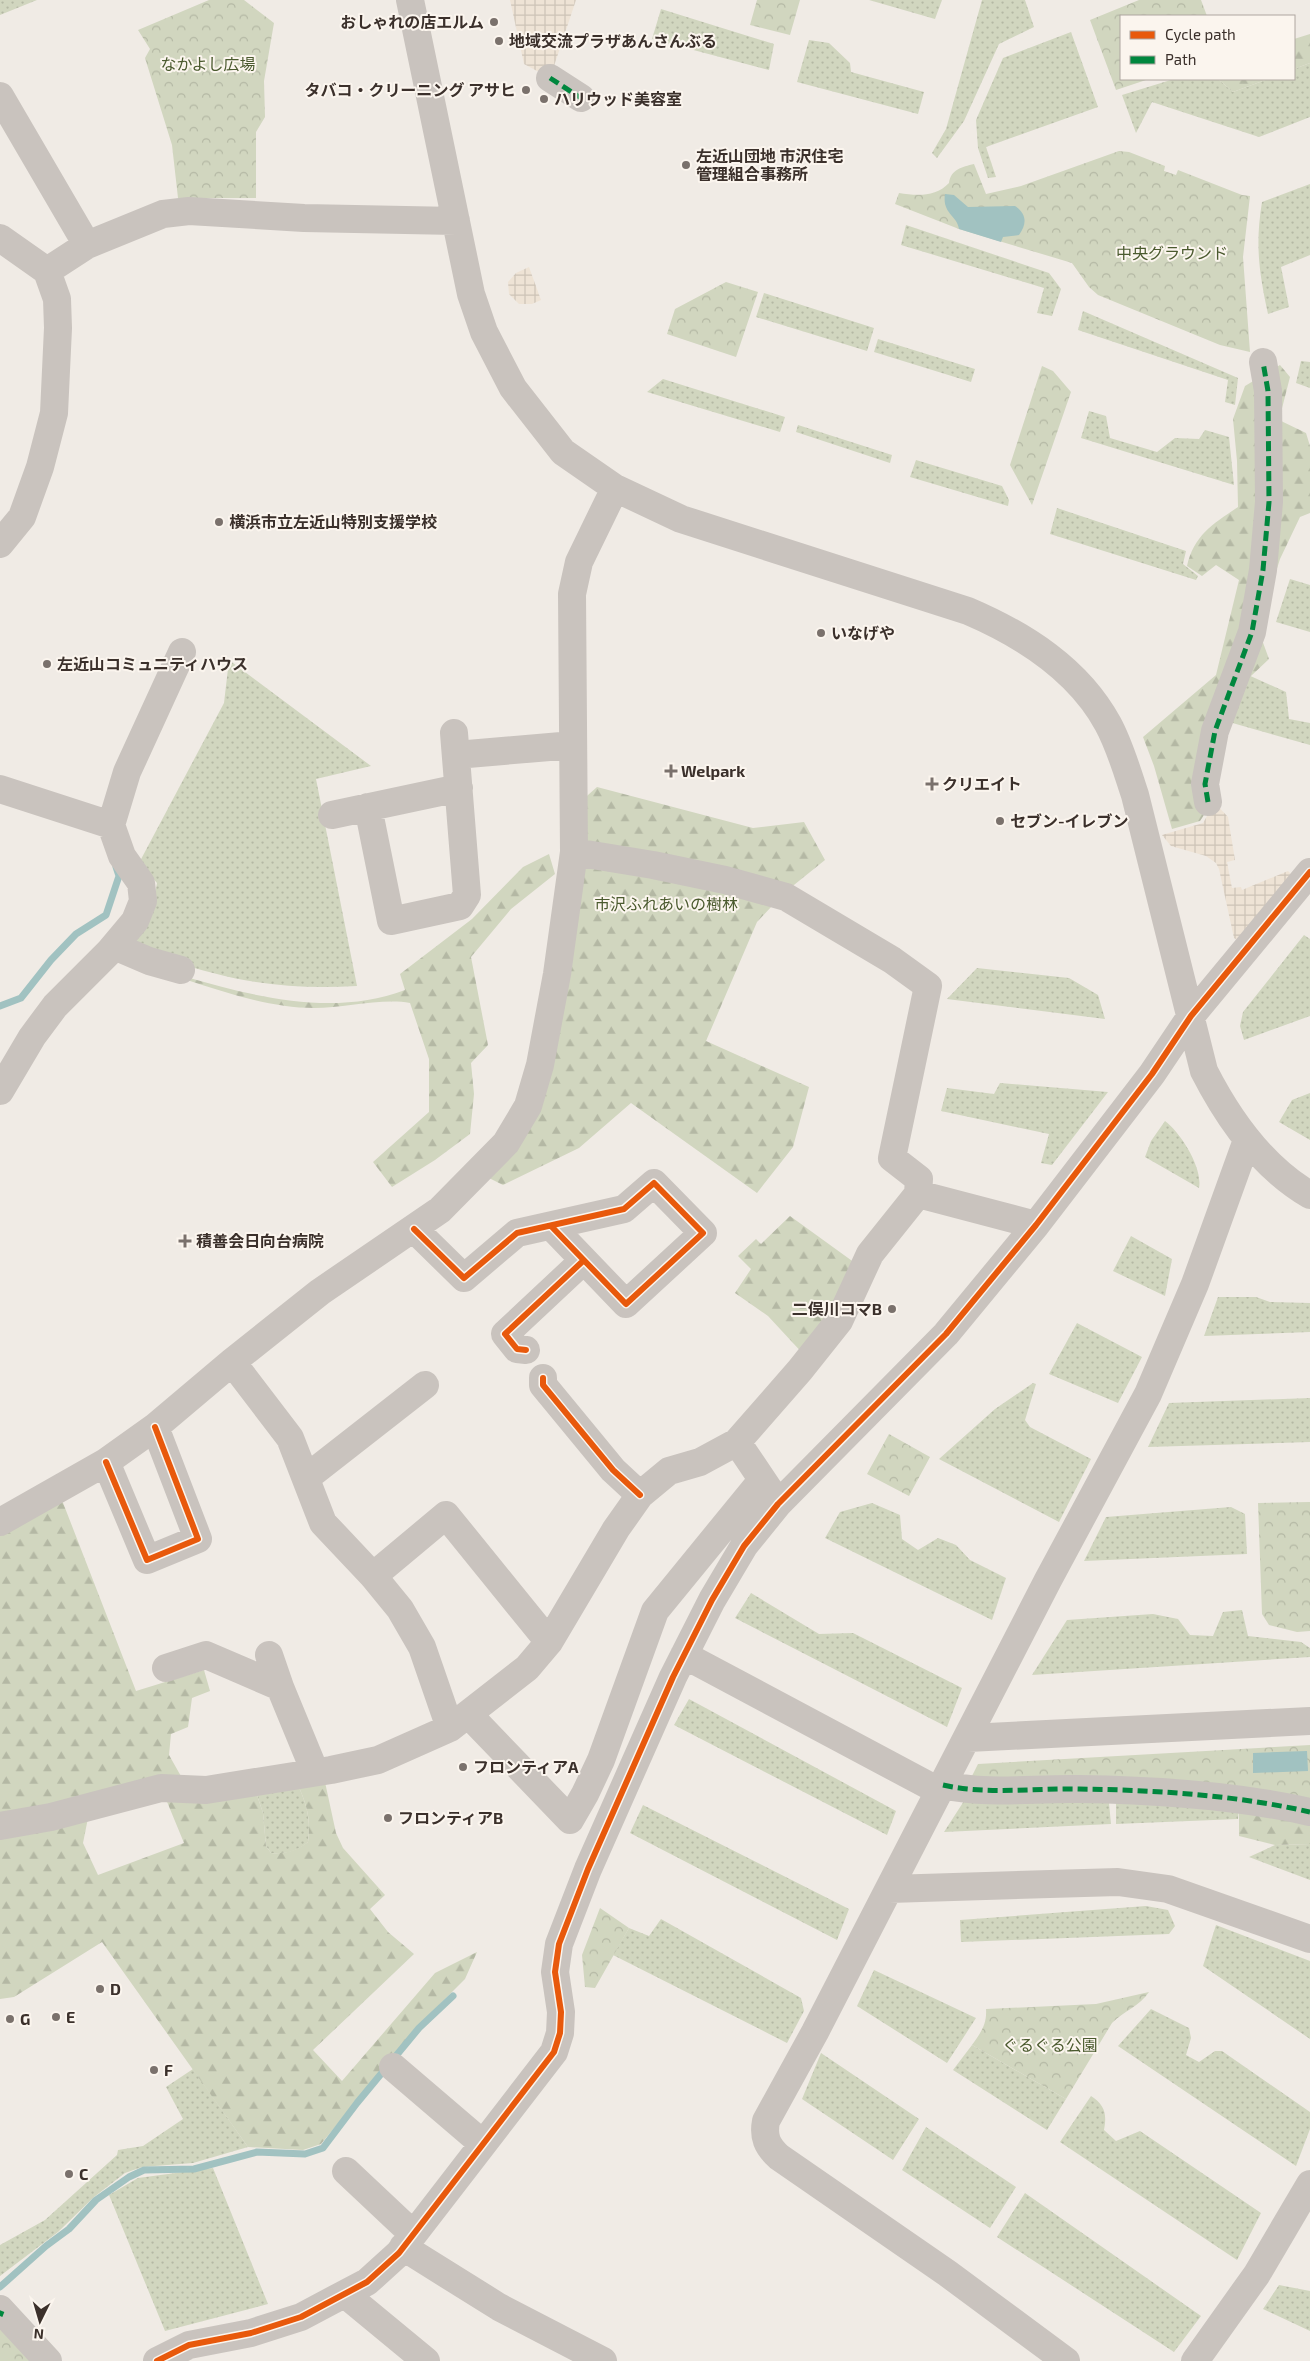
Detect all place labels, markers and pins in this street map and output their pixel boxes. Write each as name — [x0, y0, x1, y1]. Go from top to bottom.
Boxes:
place label: おしゃれの店エルム — [340, 12, 484, 31]
marker: おしゃれの店エルム — [488, 16, 500, 28]
place label: 地域交流プラザあんさんぶる — [509, 31, 717, 50]
marker: 地域交流プラザあんさんぶる — [493, 35, 505, 47]
place label: タバコ・クリーニング アサヒ — [305, 80, 516, 99]
marker: タバコ・クリーニング アサヒ — [520, 84, 532, 96]
place label: ハリウッド美容室 — [554, 89, 682, 108]
marker: ハリウッド美容室 — [538, 93, 550, 105]
place label: 左近山団地 市沢住宅 管理組合事務所 — [696, 146, 843, 183]
marker: 左近山団地 市沢住宅 管理組合事務所 — [680, 159, 692, 171]
place label: 横浜市立左近山特別支援学校 — [229, 512, 437, 531]
marker: 横浜市立左近山特別支援学校 — [213, 516, 225, 528]
place label: いなげや — [831, 623, 895, 642]
marker: いなげや — [815, 627, 827, 639]
place label: 左近山コミュニティハウス — [57, 654, 248, 673]
marker: 左近山コミュニティハウス — [41, 658, 53, 670]
place label: Welpark — [681, 761, 745, 780]
marker: Welpark — [665, 765, 677, 777]
place label: クリエイト — [942, 774, 1022, 793]
marker: クリエイト — [926, 778, 938, 790]
place label: セブン-イレブン — [1010, 811, 1129, 830]
marker: セブン-イレブン — [994, 815, 1006, 827]
place label: 積善会日向台病院 — [196, 1231, 324, 1250]
marker: 積善会日向台病院 — [178, 1234, 192, 1248]
place label: 二俣川コマB — [792, 1299, 882, 1318]
marker: 二俣川コマB — [886, 1303, 898, 1315]
place label: フロンティアA — [473, 1757, 579, 1776]
marker: フロンティアA — [457, 1761, 469, 1773]
place label: フロンティアB — [398, 1808, 503, 1827]
marker: フロンティアB — [382, 1812, 394, 1824]
place label: D — [110, 1979, 121, 1998]
marker: D — [94, 1983, 106, 1995]
place label: E — [66, 2007, 75, 2026]
place label: G — [20, 2009, 30, 2028]
marker: E — [50, 2011, 62, 2023]
marker: G — [4, 2013, 16, 2025]
place label: F — [164, 2060, 173, 2079]
marker: F — [148, 2064, 160, 2076]
place label: C — [79, 2164, 88, 2183]
marker: C — [63, 2168, 75, 2180]

